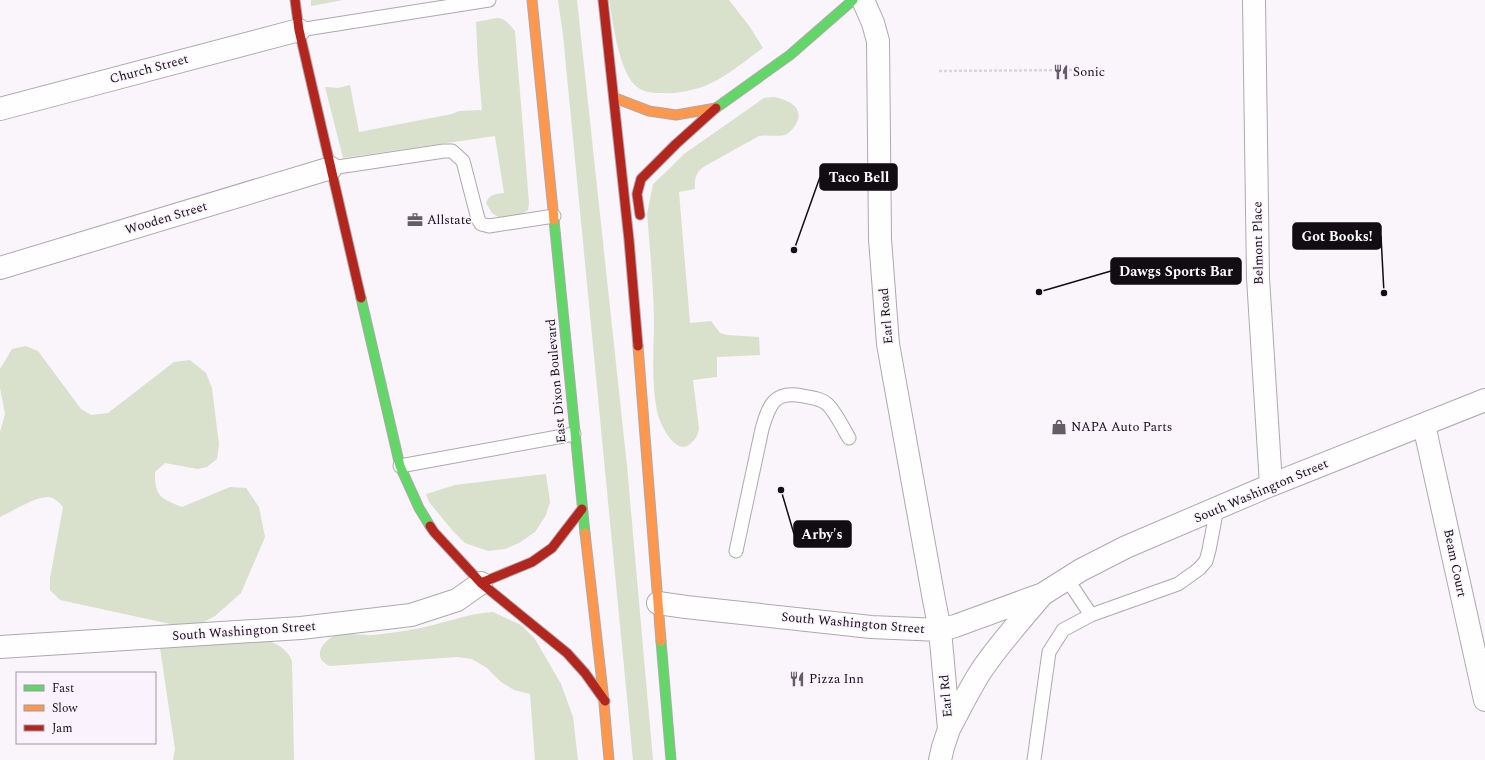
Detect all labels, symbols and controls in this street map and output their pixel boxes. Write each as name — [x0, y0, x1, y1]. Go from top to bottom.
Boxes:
street label: Church Street — [107, 49, 191, 89]
place label: Sonic — [1073, 62, 1105, 82]
restaurant icon: Sonic — [1052, 63, 1070, 81]
callout: Taco Bell — [820, 164, 897, 190]
text: Taco Bell — [829, 167, 890, 188]
street label: Wooden Street — [122, 196, 210, 240]
street label: Belmont Place — [1247, 201, 1269, 285]
place label: Allstate — [427, 210, 472, 230]
office icon: Allstate — [406, 211, 424, 229]
callout: Got Books! — [1293, 223, 1381, 249]
text: Got Books! — [1301, 226, 1373, 247]
callout: Dawgs Sports Bar — [1111, 258, 1241, 284]
text: Dawgs Sports Bar — [1119, 261, 1233, 282]
street label: Earl Road — [874, 287, 898, 345]
street label: East Dixon Boulevard — [541, 318, 571, 444]
place label: NAPA Auto Parts — [1071, 417, 1172, 437]
shop icon: NAPA Auto Parts — [1050, 418, 1068, 436]
street label: South Washington Street — [1191, 453, 1332, 528]
callout: Arby's — [794, 521, 851, 547]
text: Arby's — [801, 524, 843, 545]
street label: Beam Court — [1438, 527, 1472, 599]
street label: South Washington Street — [780, 607, 926, 639]
street label: South Washington Street — [171, 616, 317, 646]
place label: Pizza Inn — [809, 669, 864, 689]
restaurant icon: Pizza Inn — [788, 670, 806, 688]
legend — [16, 672, 156, 744]
street label: Earl Rd — [934, 674, 958, 718]
text: Fast — [52, 679, 74, 698]
text: Slow — [52, 699, 78, 718]
text: Jam — [52, 719, 73, 738]

